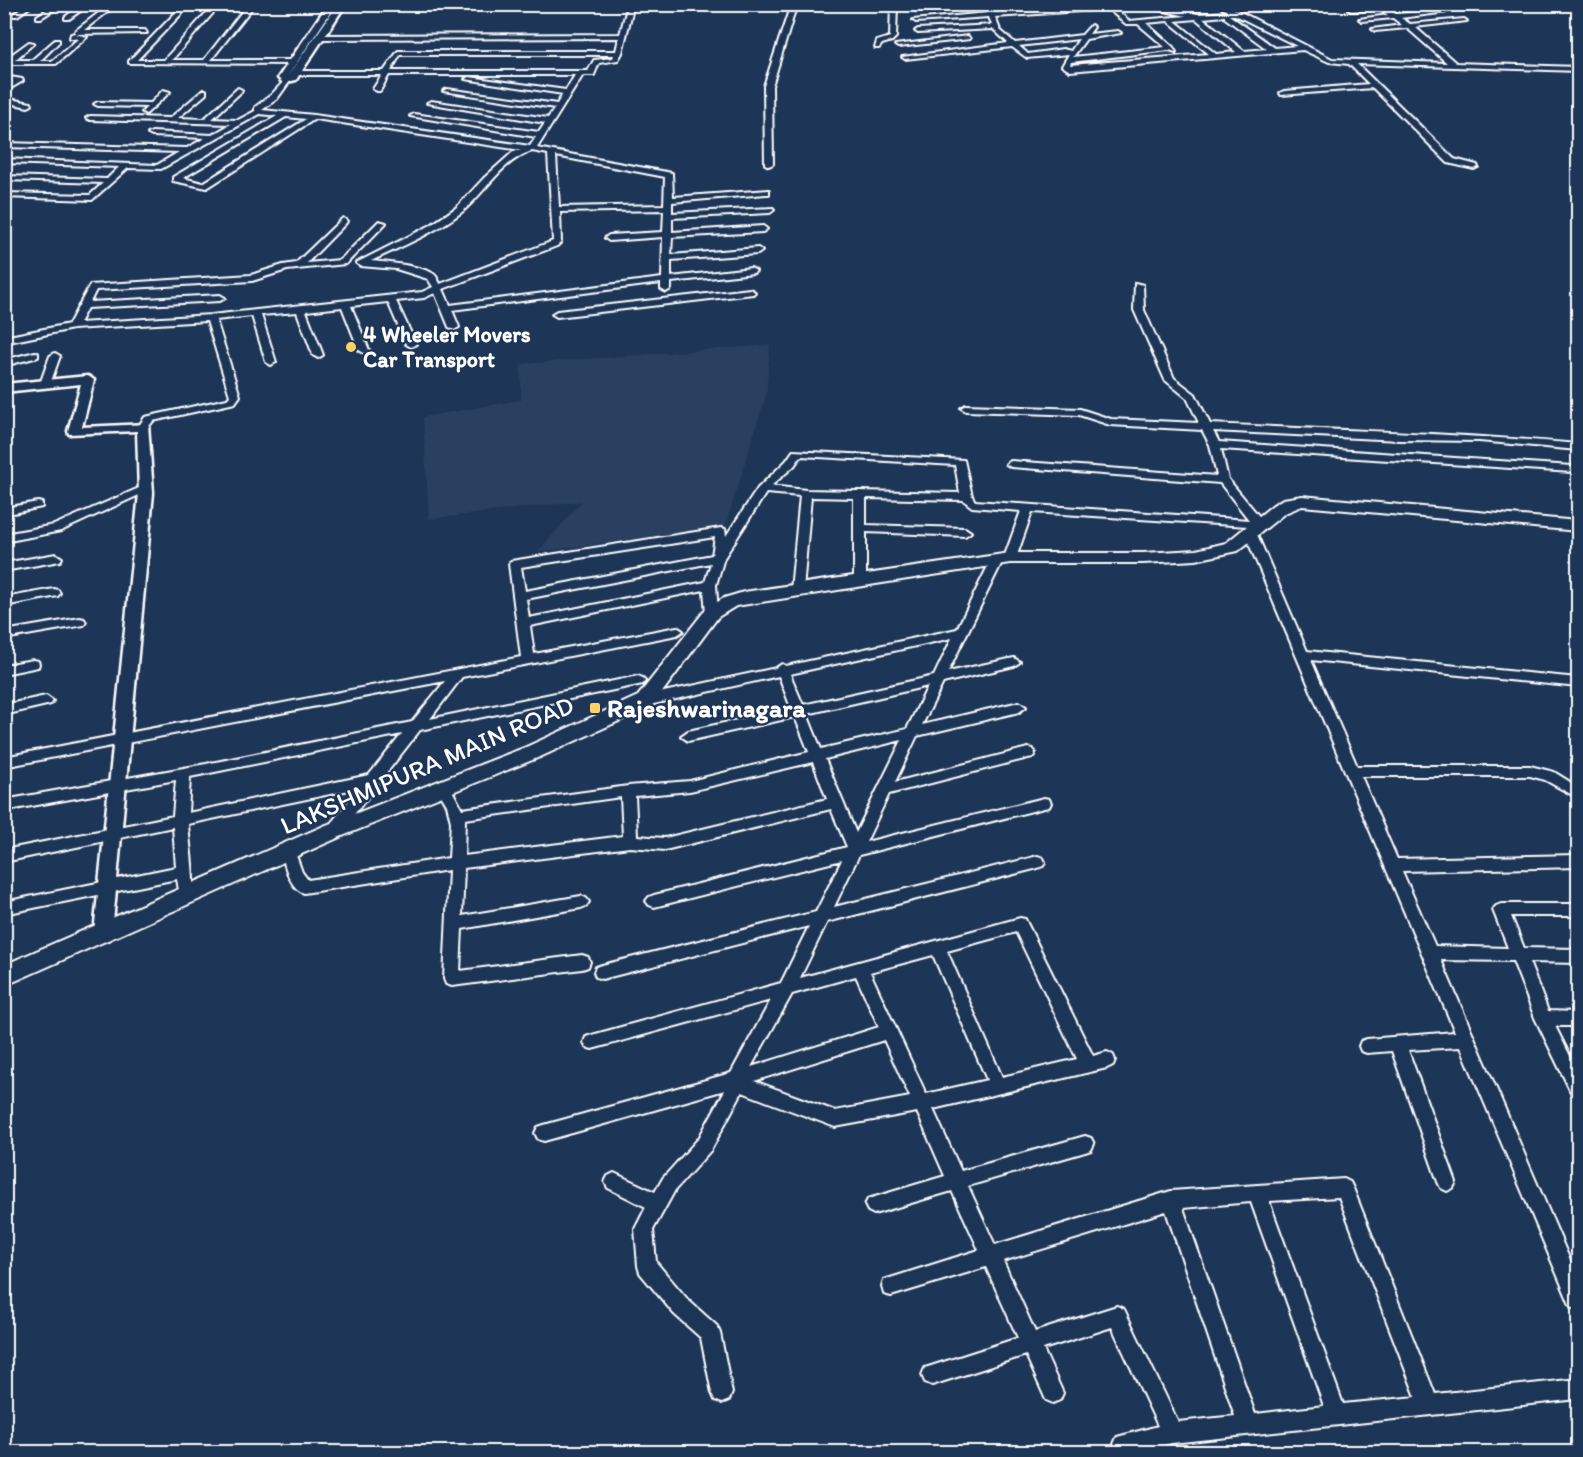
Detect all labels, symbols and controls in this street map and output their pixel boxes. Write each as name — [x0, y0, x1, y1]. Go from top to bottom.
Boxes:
place label: 4 Wheeler Movers Car Transport — [363, 321, 531, 373]
marker: 4 Wheeler Movers Car Transport — [344, 340, 358, 354]
street label: LAKSHMIPURA MAIN ROAD — [276, 689, 578, 841]
place label: Rajeshwarinagara — [607, 692, 806, 724]
marker: Rajeshwarinagara — [588, 701, 602, 715]

